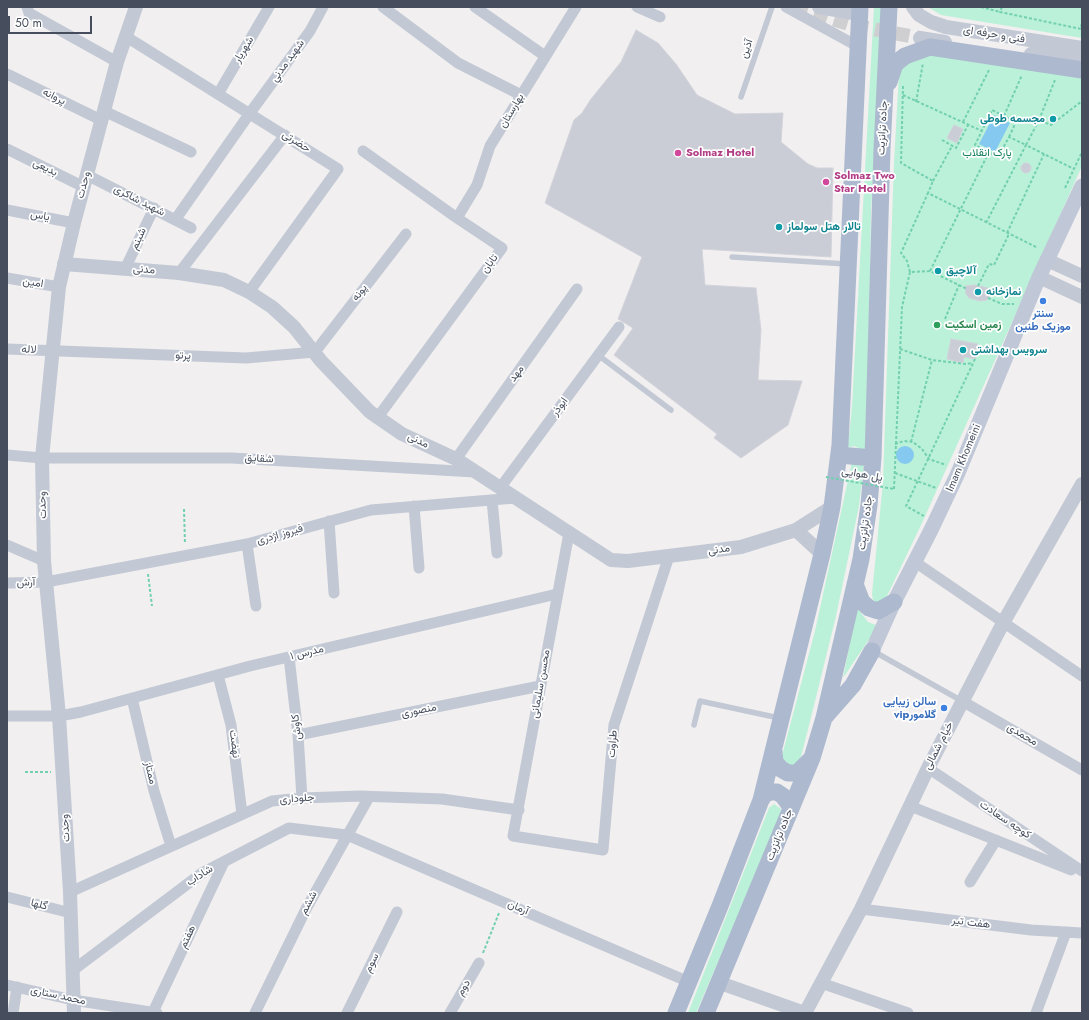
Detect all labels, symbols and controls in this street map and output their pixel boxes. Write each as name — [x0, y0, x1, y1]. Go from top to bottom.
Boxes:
scale bar — [10, 8, 94, 34]
text: 50 m — [15, 14, 42, 32]
street label: فنی و حرفه ای — [962, 24, 1026, 46]
street label: شهریار — [231, 34, 257, 66]
street label: شهيد مدني — [268, 37, 308, 85]
street label: آذین — [738, 38, 756, 60]
street label: پروانه — [40, 86, 68, 108]
street label: بهارستان — [497, 91, 527, 131]
street label: جاده ترانزیت — [875, 100, 891, 156]
place label: مجسمه طوطی — [980, 112, 1045, 126]
marker: مجسمه طوطی — [1048, 114, 1058, 124]
street label: حضرتی — [279, 128, 313, 156]
place label: Solmaz Hotel — [686, 146, 754, 160]
park label: پارک انقلاب — [962, 146, 1012, 160]
marker: Solmaz Hotel — [673, 148, 683, 158]
street label: بدیعی — [30, 156, 60, 180]
place label: Solmaz Two Star Hotel — [834, 169, 895, 195]
street label: وحدت — [74, 170, 94, 200]
marker: Solmaz Two Star Hotel — [821, 177, 831, 187]
street label: شهید شاکری — [111, 182, 167, 220]
street label: یاس — [29, 208, 51, 224]
place label: تالار هتل سولماز — [787, 220, 861, 234]
marker: تالار هتل سولماز — [774, 222, 784, 232]
street label: شبنم — [128, 226, 150, 252]
street label: تابان — [479, 252, 501, 276]
street label: مدنی — [132, 262, 156, 278]
place label: آلاچیق — [946, 264, 976, 278]
marker: آلاچیق — [933, 266, 943, 276]
street label: امین — [22, 275, 44, 291]
street label: پونه — [349, 282, 371, 304]
place label: نمازخانه — [986, 285, 1021, 299]
marker: نمازخانه — [973, 287, 983, 297]
marker: سنتر موزیک طنین — [1038, 296, 1048, 306]
place label: سنتر موزیک طنین — [1015, 307, 1071, 333]
place label: زمین اسکیت — [945, 318, 1001, 332]
marker: زمین اسکیت — [932, 320, 942, 330]
street label: لاله — [21, 343, 37, 357]
place label: سرویس بهداشتی — [971, 343, 1047, 357]
marker: سرویس بهداشتی — [958, 345, 968, 355]
street label: پرتو — [175, 349, 191, 363]
street label: مهد — [507, 363, 527, 385]
street label: ابوذر — [549, 395, 571, 419]
street label: Imam Khomeini — [944, 422, 984, 494]
street label: مدنی — [405, 430, 431, 452]
street label: شقایق — [244, 452, 274, 466]
street label: پل هوایی — [840, 465, 884, 485]
street label: وحدت — [36, 491, 50, 519]
street label: جاده ترانزیت — [856, 495, 876, 551]
street label: فیروز اژدری — [255, 522, 305, 548]
street label: مدنی — [707, 542, 731, 558]
street label: آرش — [17, 576, 35, 590]
street label: مدرس ۱ — [289, 643, 325, 663]
street label: محسن سلیمانی — [528, 649, 554, 719]
place label: سالن زیبایی vipگلامور — [883, 695, 936, 721]
street label: منصوری — [400, 701, 438, 721]
marker: سالن زیبایی vipگلامور — [939, 703, 949, 713]
street label: کاوش — [289, 714, 305, 740]
street label: خیام شمالی — [921, 720, 957, 772]
street label: محمدی — [1004, 721, 1040, 749]
street label: نهضت — [226, 729, 242, 759]
street label: طراوت — [605, 730, 621, 758]
street label: ممتاز — [141, 760, 159, 786]
street label: جلوداری — [279, 791, 315, 807]
street label: کوچه سعادت — [977, 798, 1033, 842]
street label: جاده ترانزیت — [764, 807, 796, 863]
street label: وحدت — [58, 814, 74, 842]
street label: شاداب — [184, 863, 216, 889]
street label: ششم — [297, 889, 321, 917]
street label: گلها — [29, 897, 49, 913]
street label: آرمان — [505, 898, 531, 918]
street label: هفت تير — [951, 914, 991, 932]
street label: هفتم — [177, 923, 199, 951]
street label: سوم — [362, 951, 382, 975]
street label: دوم — [454, 977, 474, 999]
street label: محمد ستاری — [29, 984, 87, 1008]

